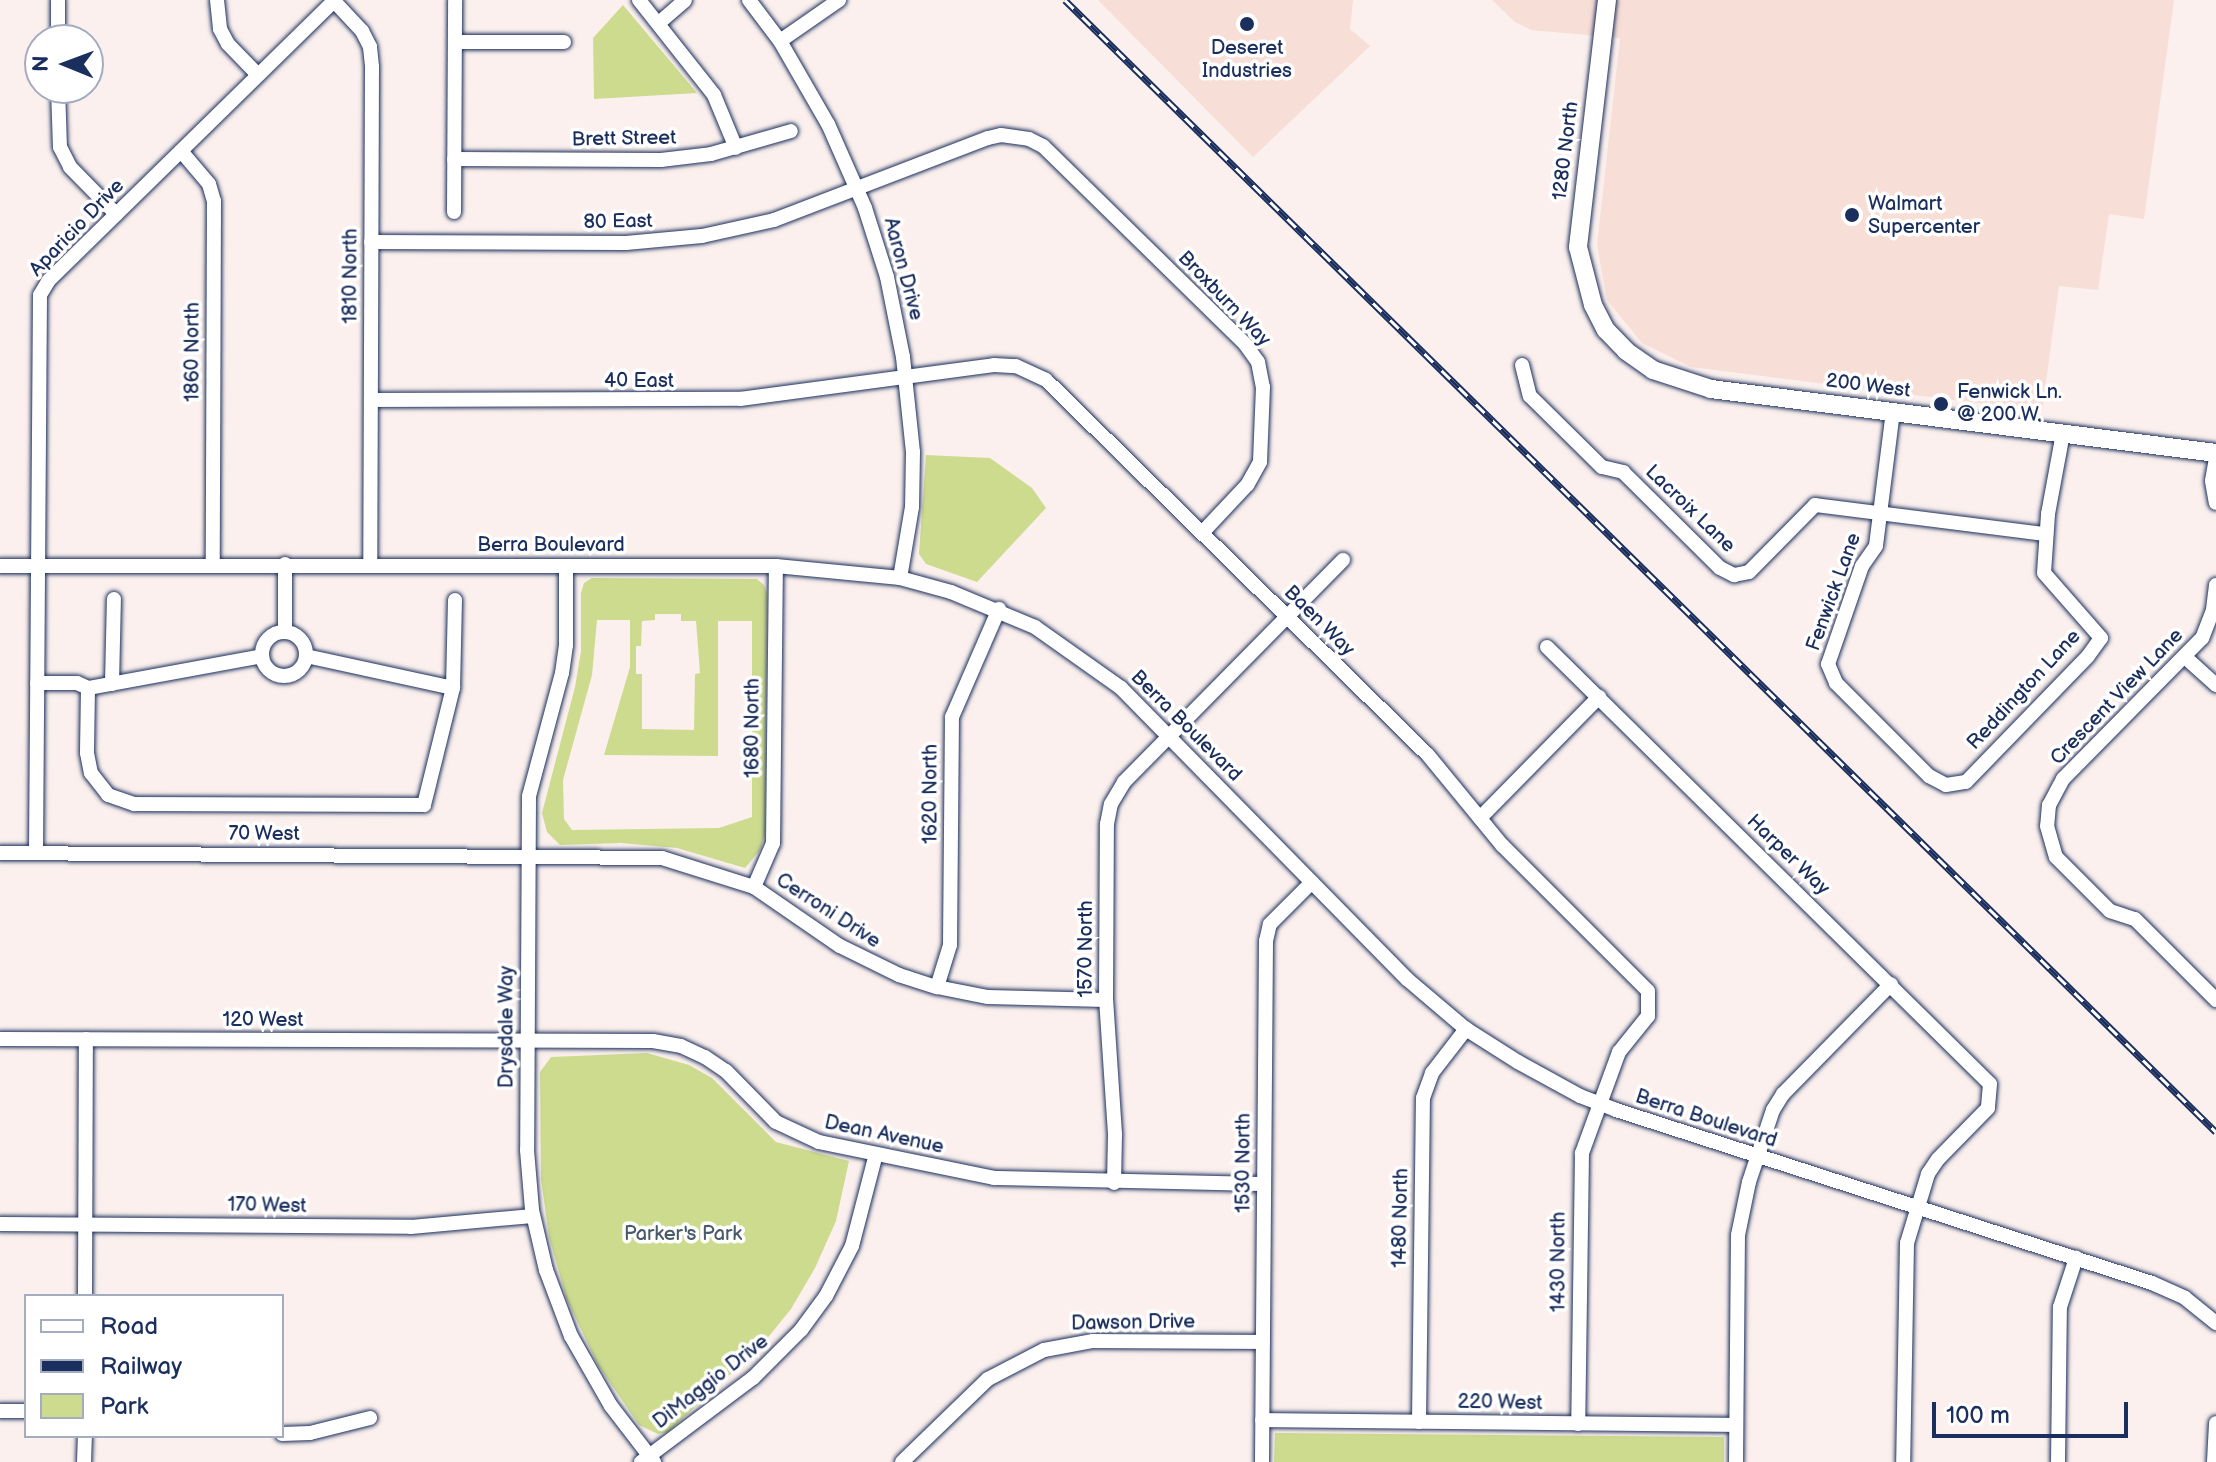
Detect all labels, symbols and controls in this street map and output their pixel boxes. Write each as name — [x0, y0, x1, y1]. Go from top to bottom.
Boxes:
marker: Deseret Industries — [1238, 15, 1256, 33]
north arrow — [24, 24, 104, 104]
place label: Deseret Industries — [1202, 36, 1292, 83]
text: N — [28, 55, 55, 72]
street label: 1280 North — [1548, 100, 1584, 202]
street label: Brett Street — [571, 126, 677, 152]
street label: Aparicio Drive — [25, 174, 129, 282]
place label: Walmart Supercenter — [1868, 192, 1980, 239]
marker: Walmart Supercenter — [1843, 206, 1861, 224]
street label: 80 East — [583, 209, 653, 235]
street label: Aaron Drive — [878, 215, 928, 323]
street label: 1810 North — [339, 228, 363, 324]
street label: Broxburn Way — [1172, 246, 1276, 352]
street label: 1860 North — [181, 302, 205, 402]
street label: 40 East — [604, 369, 674, 393]
street label: 200 West — [1824, 369, 1912, 403]
place label: Fenwick Ln. @ 200 W. — [1957, 380, 2062, 427]
marker: Fenwick Ln. @ 200 W. — [1932, 395, 1950, 413]
street label: Lacroix Lane — [1640, 460, 1740, 558]
street label: Fenwick Lane — [1802, 530, 1866, 654]
street label: Berra Boulevard — [477, 533, 625, 557]
street label: Baen Way — [1278, 580, 1360, 662]
street label: Crescent View Lane — [2045, 623, 2189, 771]
street label: Reddington Lane — [1962, 625, 2086, 755]
street label: Berra Boulevard — [1125, 665, 1247, 787]
street label: 1680 North — [741, 678, 765, 778]
street label: 1620 North — [919, 744, 943, 844]
street label: Harper Way — [1741, 809, 1835, 901]
street label: 70 West — [228, 822, 300, 846]
street label: Cerroni Drive — [771, 868, 885, 954]
street label: 1570 North — [1074, 900, 1098, 998]
street label: Drysdale Way — [495, 965, 519, 1089]
street label: 120 West — [222, 1008, 304, 1032]
street label: Berra Boulevard — [1632, 1085, 1780, 1153]
street label: Dean Avenue — [822, 1111, 946, 1159]
street label: 1530 North — [1232, 1113, 1256, 1213]
street label: 1480 North — [1388, 1168, 1414, 1268]
street label: 170 West — [227, 1193, 307, 1219]
street label: 1430 North — [1547, 1212, 1571, 1312]
park label: Parker's Park — [624, 1222, 742, 1246]
legend — [24, 1294, 284, 1438]
street label: Dawson Drive — [1071, 1310, 1195, 1336]
text: Road — [100, 1312, 158, 1341]
street label: DiMaggio Drive — [649, 1330, 773, 1434]
text: Railway — [100, 1352, 182, 1381]
scale bar — [1936, 1386, 2132, 1436]
street label: 220 West — [1457, 1390, 1543, 1416]
text: Park — [100, 1392, 148, 1421]
text: 100 m — [1946, 1401, 2010, 1430]

